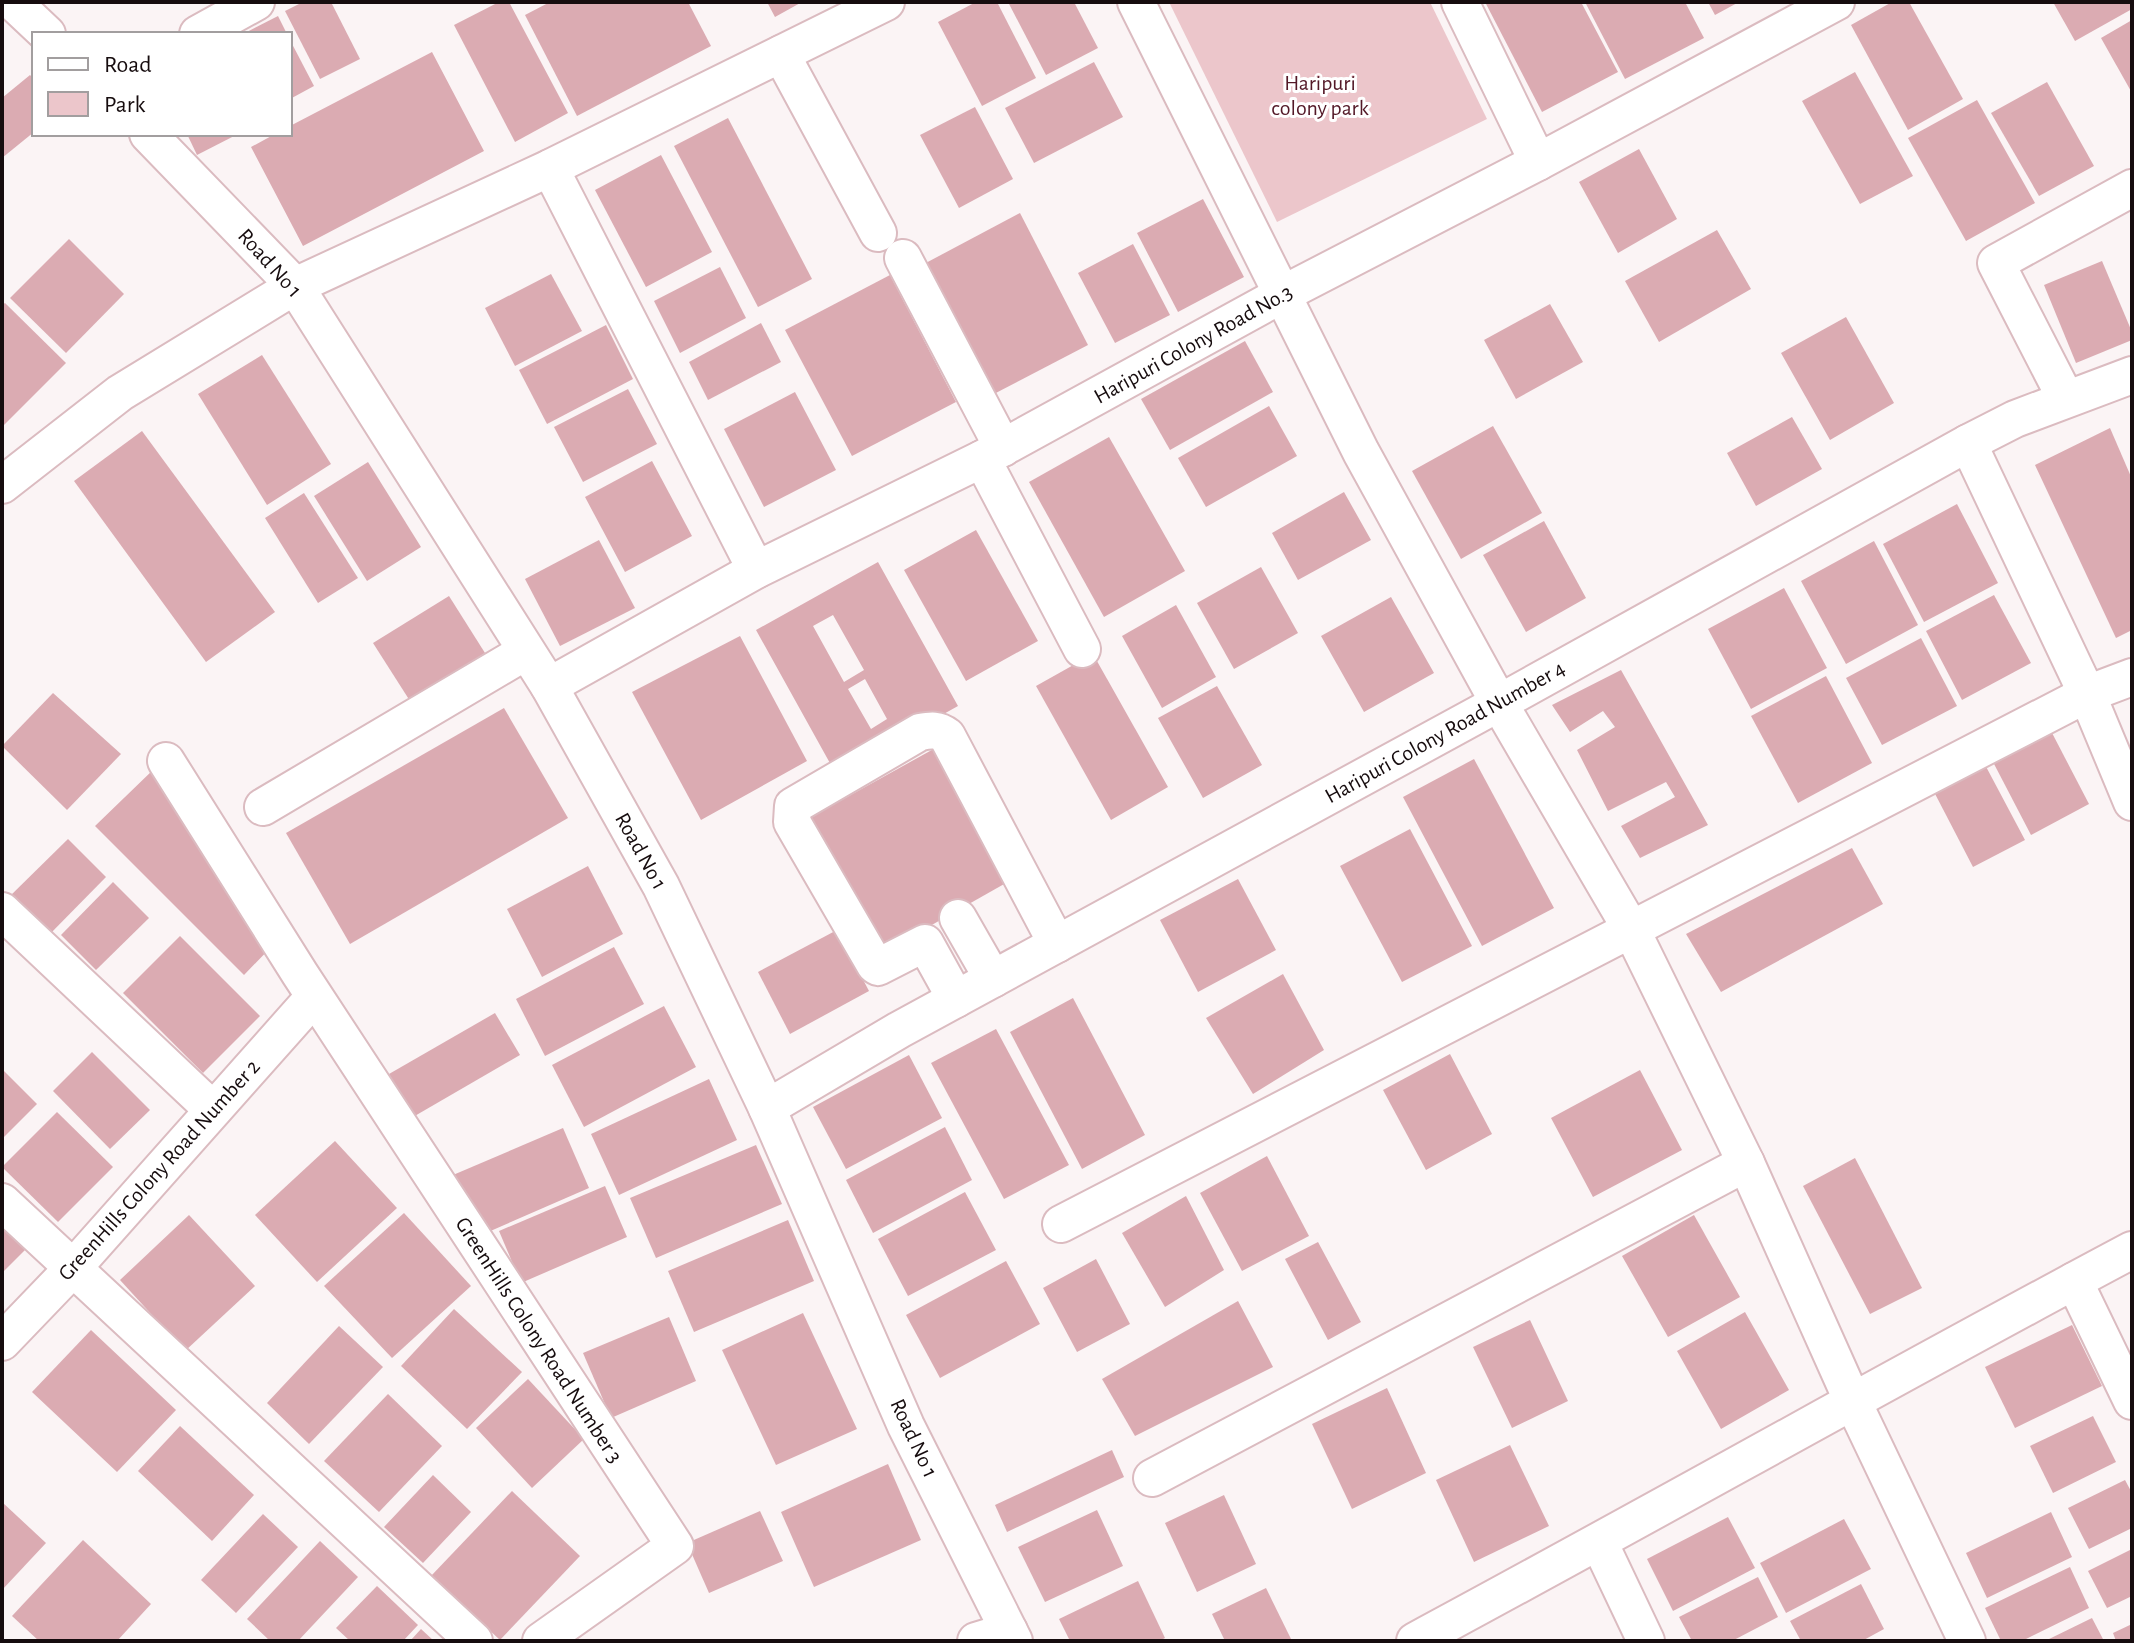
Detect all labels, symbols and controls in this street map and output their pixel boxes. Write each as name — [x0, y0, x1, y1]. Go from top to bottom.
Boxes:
legend — [32, 32, 292, 136]
text: Road — [104, 53, 152, 77]
park label: Haripuri colony park — [1271, 72, 1369, 119]
text: Park — [104, 93, 145, 117]
street label: Road No 1 — [234, 224, 306, 302]
street label: Haripuri Colony Road No.3 — [1090, 280, 1296, 408]
street label: Haripuri Colony Road Number 4 — [1321, 657, 1569, 807]
street label: Road No 1 — [611, 809, 671, 893]
street label: GreenHills Colony Road Number 2 — [54, 1055, 264, 1285]
street label: GreenHills Colony Road Number 3 — [451, 1213, 627, 1467]
street label: Road No 1 — [886, 1395, 942, 1481]

